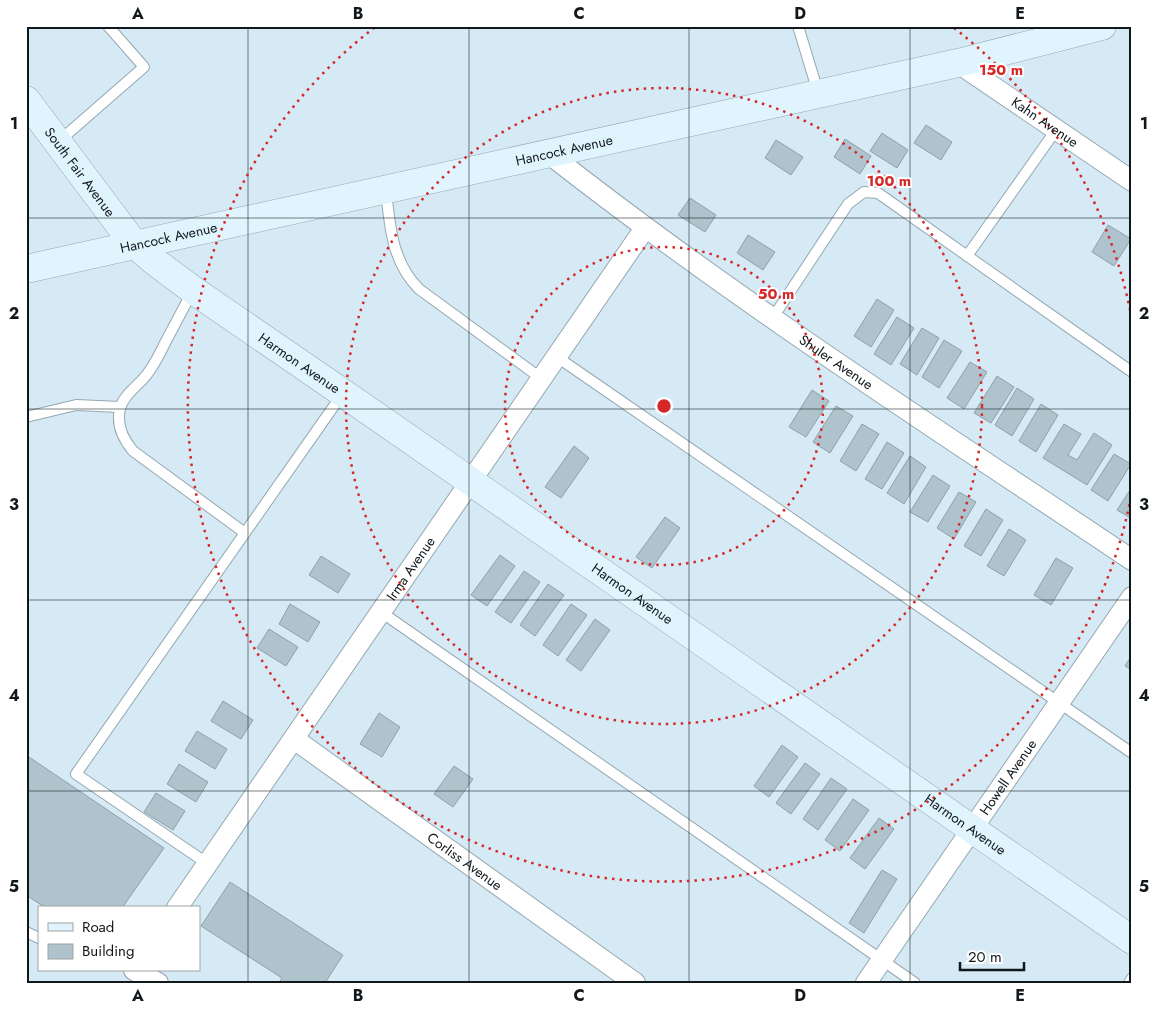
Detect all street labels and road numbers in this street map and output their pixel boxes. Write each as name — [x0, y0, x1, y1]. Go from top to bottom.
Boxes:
street label: Kahn Avenue — [1007, 92, 1082, 152]
street label: South Fair Avenue — [40, 123, 120, 221]
street label: Hancock Avenue — [513, 130, 615, 171]
street label: Hancock Avenue — [118, 217, 219, 258]
street label: Harmon Avenue — [255, 328, 344, 398]
street label: Shuler Avenue — [795, 330, 877, 394]
street label: Irma Avenue — [381, 533, 440, 605]
street label: Harmon Avenue — [588, 558, 677, 629]
street label: Howell Avenue — [975, 735, 1041, 819]
street label: Harmon Avenue — [920, 789, 1010, 860]
street label: Corliss Avenue — [423, 827, 506, 895]

